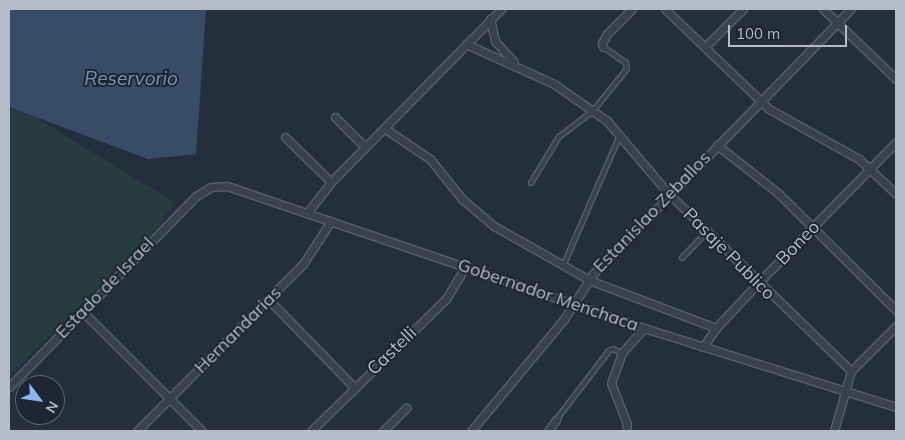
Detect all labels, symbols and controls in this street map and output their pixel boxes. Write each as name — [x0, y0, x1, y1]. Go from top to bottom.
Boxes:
scale bar — [730, 15, 849, 47]
text: 100 m — [736, 24, 780, 43]
water label: Reservorio — [84, 68, 178, 90]
street label: Estanislao Zeballos — [589, 147, 715, 277]
street label: Pasaje Publico — [679, 204, 779, 304]
street label: Boneo — [772, 216, 824, 270]
street label: Estado de Israel — [51, 233, 159, 343]
street label: Gobernador Menchaca — [455, 254, 641, 336]
street label: Hernandarias — [190, 282, 286, 378]
street label: Castelli — [363, 322, 421, 380]
north arrow — [15, 375, 65, 425]
text: N — [42, 398, 62, 416]

